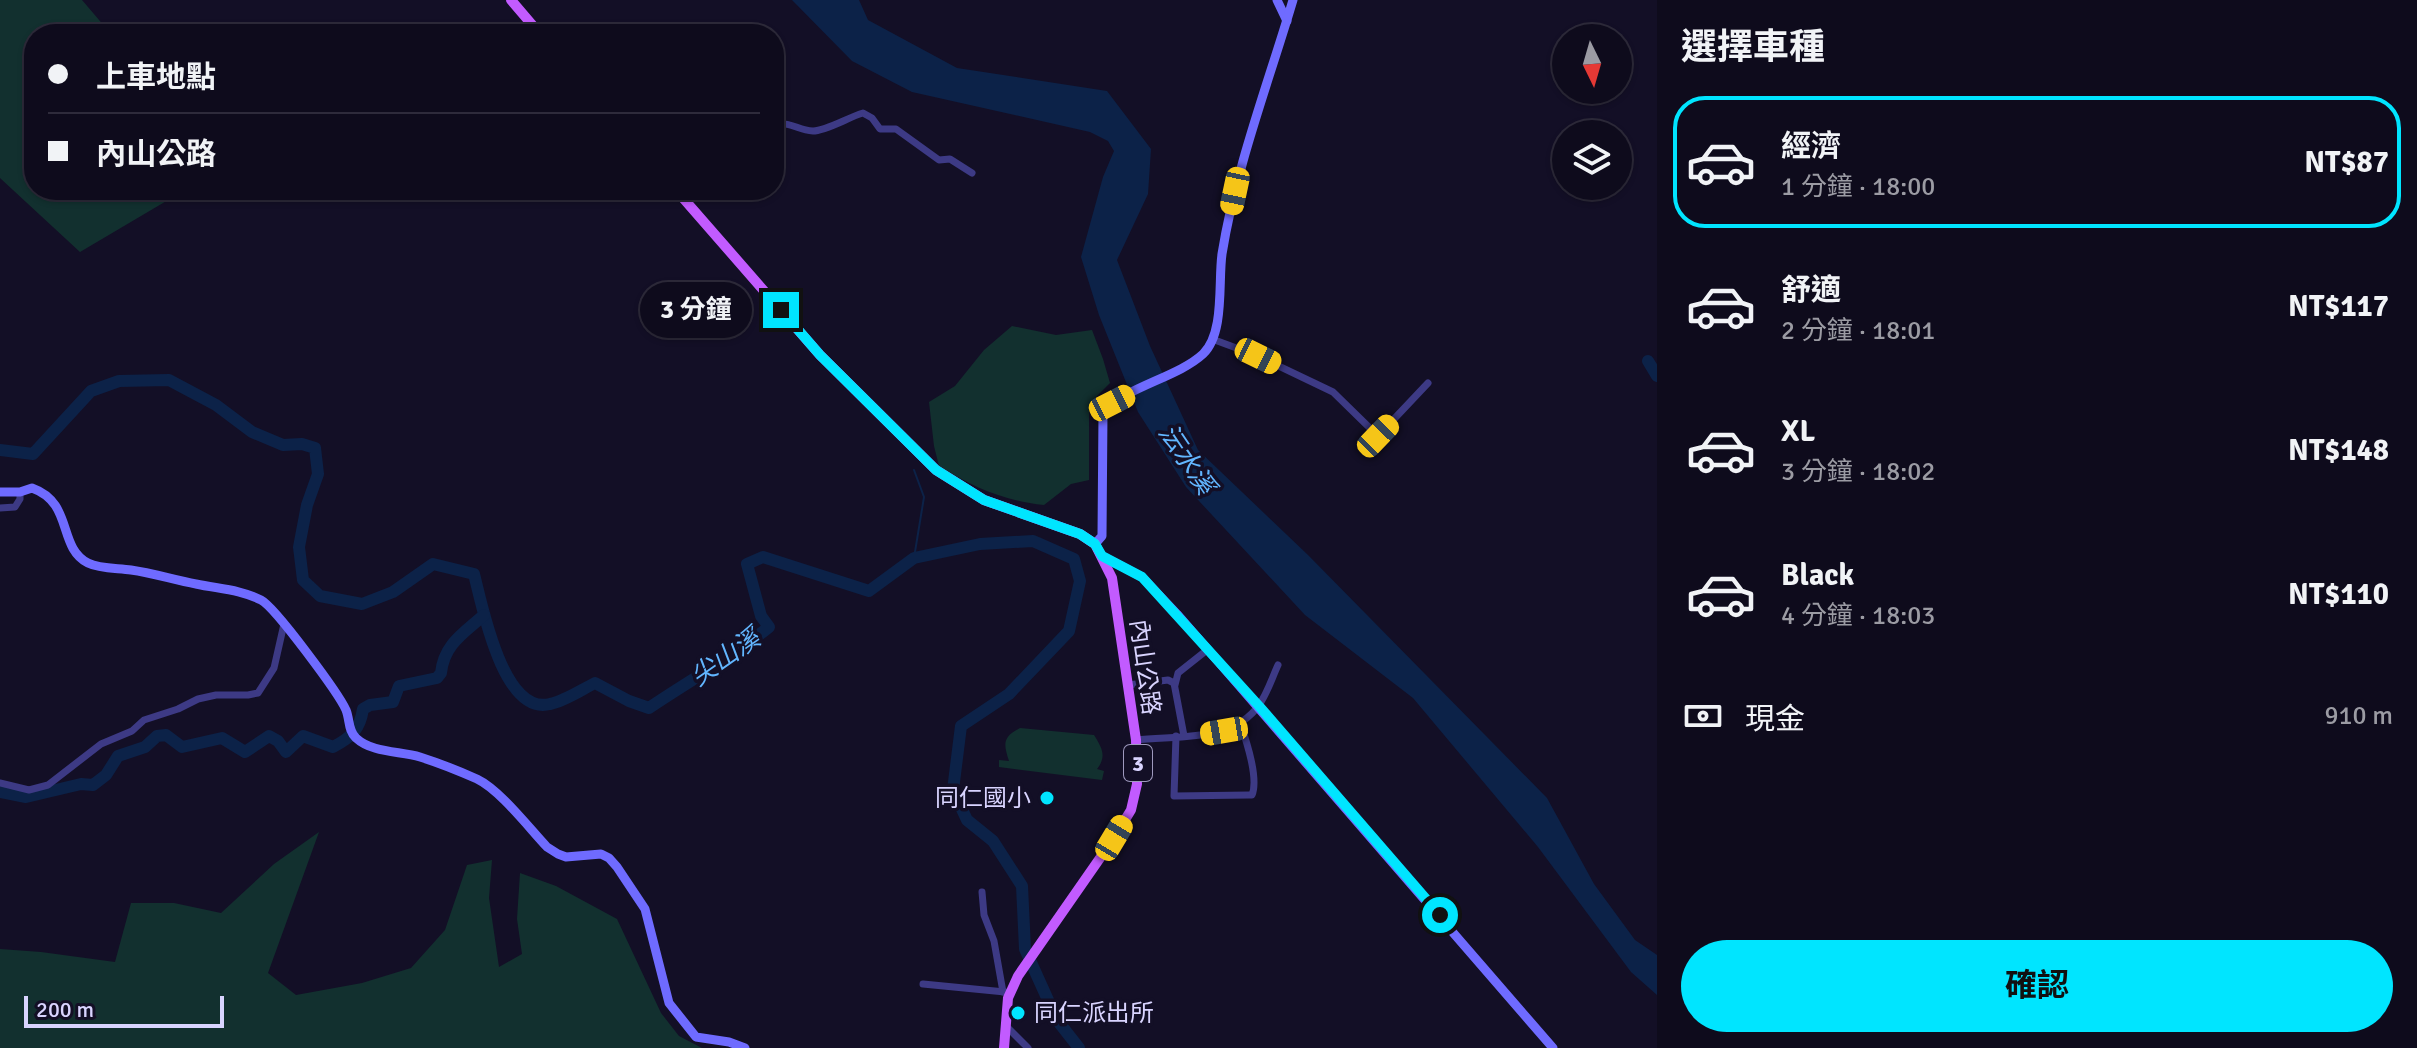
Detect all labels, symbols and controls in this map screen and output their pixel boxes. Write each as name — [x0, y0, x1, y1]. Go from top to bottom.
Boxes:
north arrow — [1552, 24, 1632, 104]
map controls — [1552, 24, 1632, 200]
text: 選擇車種 — [1681, 25, 1825, 70]
text: 上車地點 — [96, 59, 216, 96]
button: layers — [1552, 120, 1632, 200]
icon: car — [1685, 126, 1757, 198]
text: 經濟 — [1781, 128, 1841, 165]
text: 內山公路 — [96, 136, 216, 173]
text: NT$87 — [2304, 144, 2389, 181]
car — [1218, 165, 1252, 217]
text: 1 分鐘 · 18:00 — [1781, 171, 1935, 203]
icon: car — [1685, 270, 1757, 342]
text: 舒適 — [1781, 272, 1841, 309]
callout: 3 分鐘 — [641, 282, 753, 338]
text: NT$117 — [2288, 288, 2389, 325]
route end — [763, 292, 799, 328]
text: 3 分鐘 — [660, 294, 732, 326]
text: 2 分鐘 · 18:01 — [1781, 315, 1935, 347]
car — [1231, 335, 1285, 377]
car — [1085, 381, 1139, 425]
car — [1353, 410, 1403, 462]
text: XL — [1781, 413, 1815, 450]
icon: car — [1685, 414, 1757, 486]
water label: 沄水溪 — [1151, 418, 1223, 504]
text: NT$148 — [2288, 432, 2389, 469]
text: 3 分鐘 · 18:02 — [1781, 456, 1935, 488]
text: Black — [1781, 557, 1854, 594]
icon: car — [1685, 558, 1757, 630]
text: NT$110 — [2288, 576, 2389, 613]
text: 4 分鐘 · 18:03 — [1781, 600, 1935, 632]
street label: 內山公路 — [1123, 617, 1167, 717]
water label: 尖山溪 — [684, 620, 770, 693]
icon: cash — [1681, 694, 1725, 738]
text: 910 m — [2324, 700, 2393, 732]
text: 現金 — [1745, 701, 1805, 738]
car — [1198, 715, 1250, 747]
road number: 3 — [1124, 745, 1152, 781]
place label: 同仁國小 — [935, 783, 1031, 813]
marker: 同仁國小 — [1038, 789, 1056, 807]
car — [1091, 811, 1137, 865]
route start — [1422, 897, 1458, 933]
button: 確認 — [1681, 940, 2393, 1032]
scale bar — [24, 992, 224, 1028]
text: 200 m — [36, 996, 94, 1023]
place label: 同仁派出所 — [1034, 998, 1154, 1028]
marker: 同仁派出所 — [1009, 1004, 1027, 1022]

